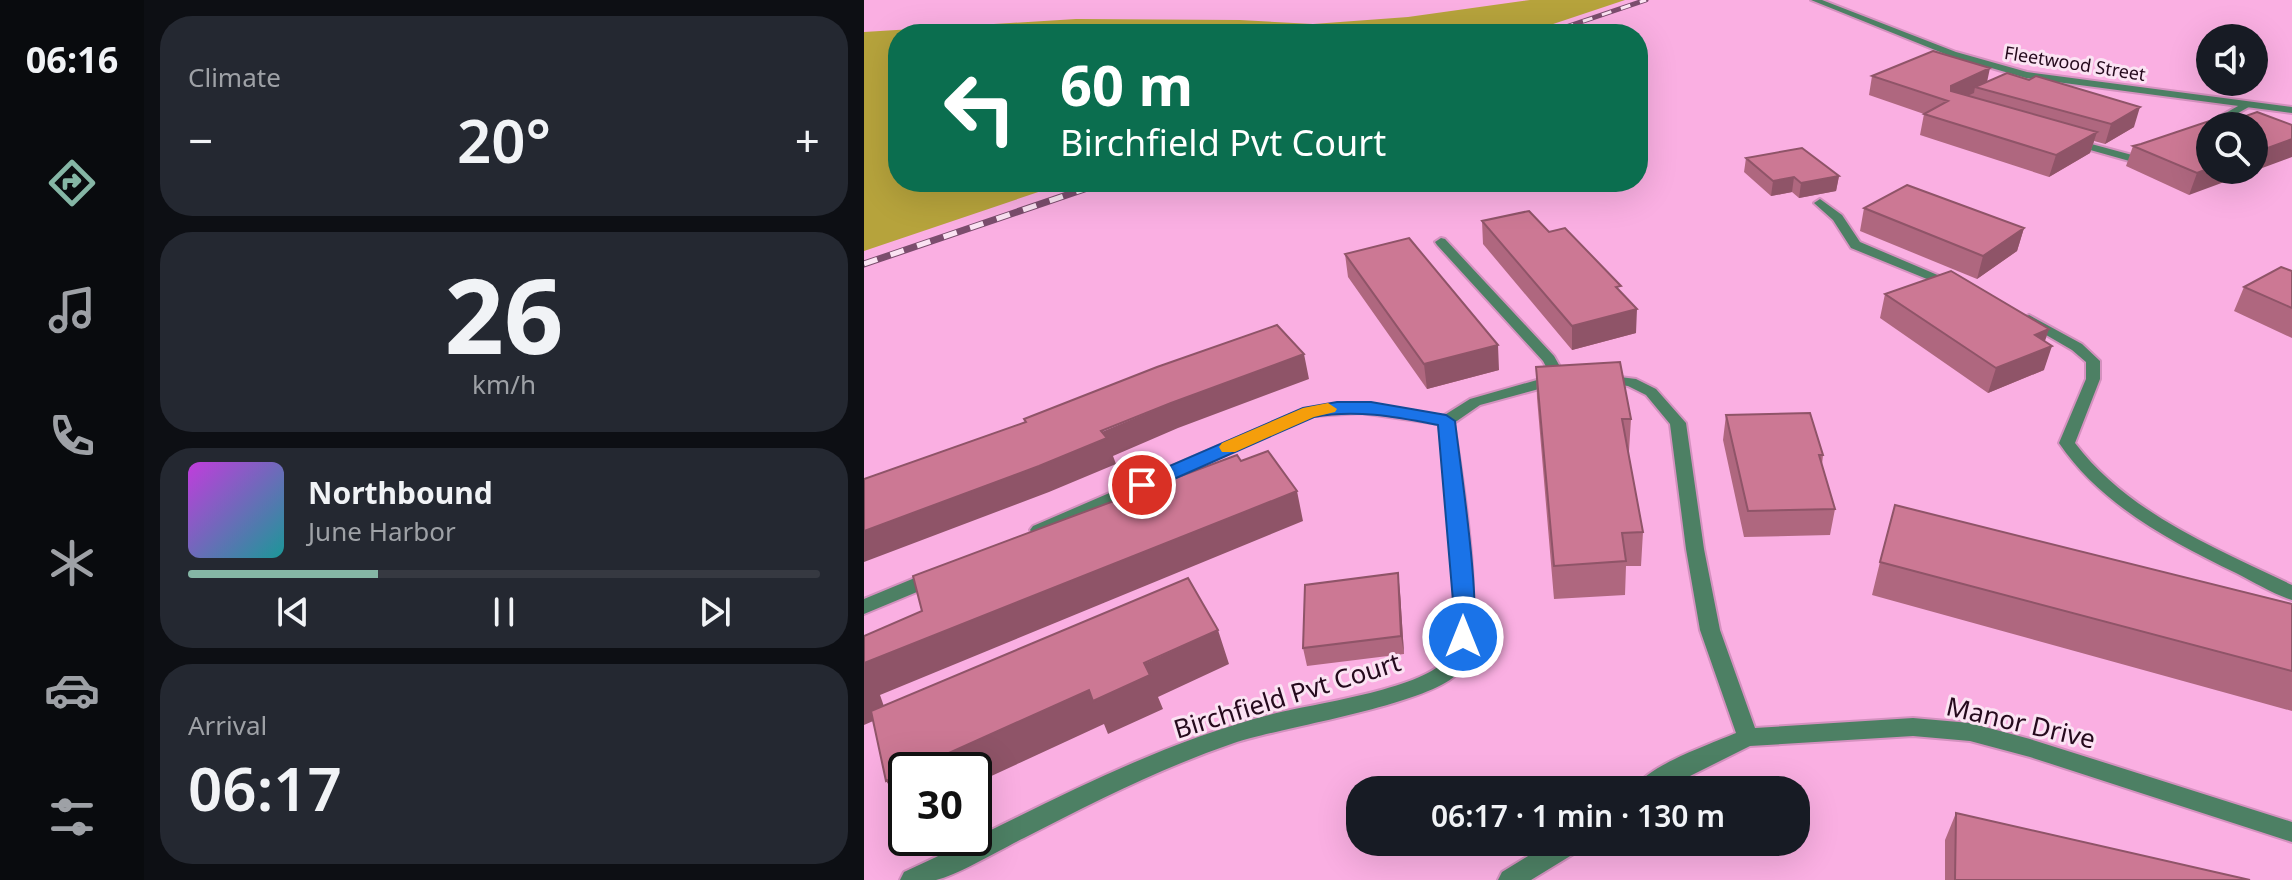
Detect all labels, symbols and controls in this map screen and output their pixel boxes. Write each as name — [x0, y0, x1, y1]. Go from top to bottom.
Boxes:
map controls — [2196, 24, 2268, 184]
button: sound — [2196, 24, 2268, 96]
text: 06:16 — [26, 35, 118, 84]
street label: Fleetwood Street — [2003, 40, 2148, 86]
text: 60 m — [1060, 46, 1193, 122]
icon: left — [928, 56, 1032, 160]
text: Climate — [188, 59, 281, 95]
text: 20° — [457, 99, 551, 181]
text: − — [188, 110, 213, 170]
text: + — [795, 110, 820, 170]
button: search — [2196, 112, 2268, 184]
text: Birchfield Pvt Court — [1060, 118, 1386, 167]
icon: directions — [44, 155, 100, 211]
text: 26 — [445, 243, 563, 384]
icon: music — [44, 282, 100, 338]
text: km/h — [472, 366, 536, 402]
icon: phone — [44, 408, 100, 464]
pin — [1108, 451, 1176, 519]
icon: arrive — [1120, 463, 1164, 507]
text: Northbound — [308, 472, 493, 513]
text: June Harbor — [308, 513, 456, 549]
icon: climate — [44, 535, 100, 591]
icon: previous — [271, 590, 315, 634]
icon: pause — [482, 590, 526, 634]
icon: next — [693, 590, 737, 634]
position arrow — [1421, 595, 1505, 679]
street label: Birchfield Pvt Court — [1169, 643, 1405, 747]
icon: car — [44, 662, 100, 718]
street label: Manor Drive — [1943, 687, 2099, 757]
text: Arrival — [188, 707, 267, 743]
text: 06:17 — [188, 747, 342, 829]
speed limit sign: 30 — [888, 752, 992, 856]
icon: filters — [44, 789, 100, 845]
text: 06:17 · 1 min · 130 m — [1431, 795, 1725, 836]

